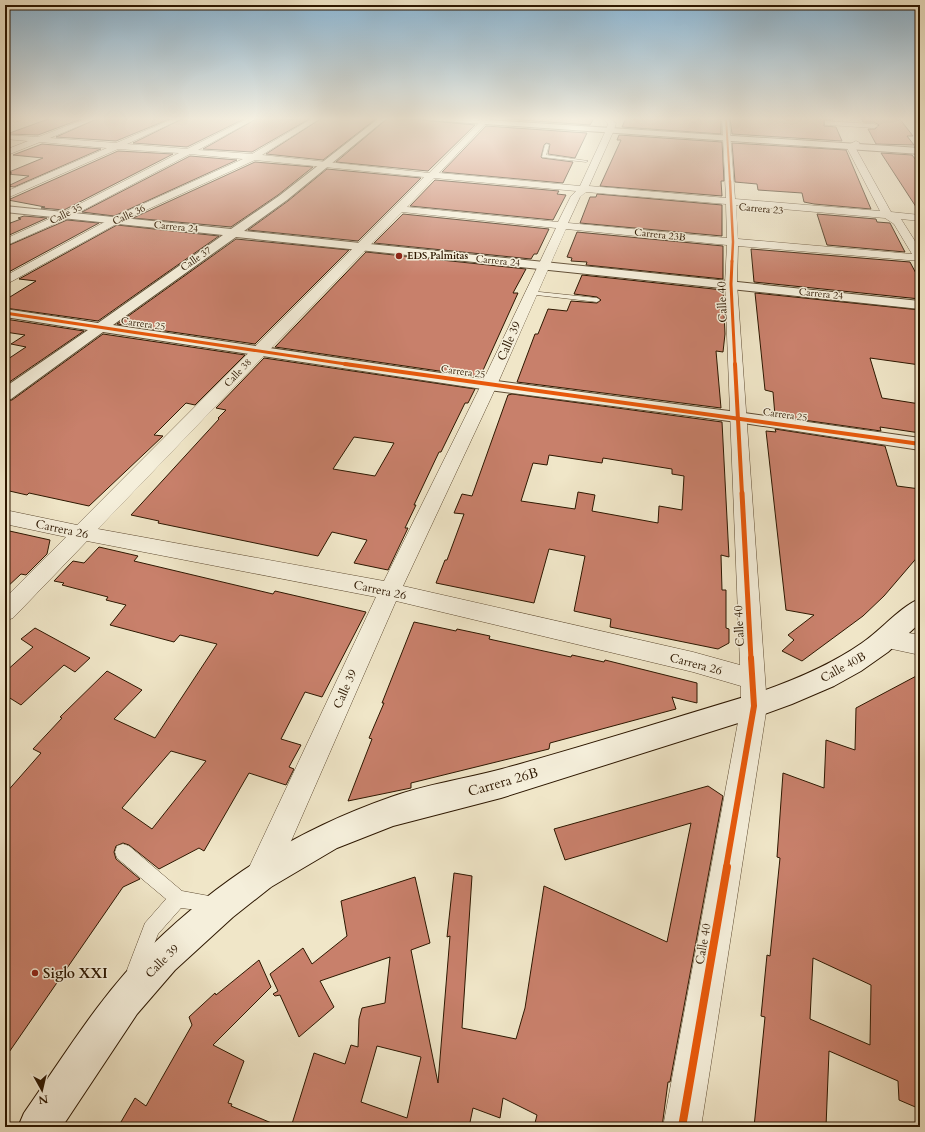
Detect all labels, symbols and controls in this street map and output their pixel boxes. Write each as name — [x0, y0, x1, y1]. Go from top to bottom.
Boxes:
street label: Calle 35 — [47, 200, 85, 228]
street label: Carrera 23 — [738, 200, 784, 218]
street label: Calle 36 — [110, 201, 148, 229]
street label: Carrera 24 — [153, 218, 199, 236]
street label: Carrera 23B — [634, 225, 687, 245]
street label: Calle 37 — [178, 243, 214, 275]
place label: EDS Palmitas — [407, 249, 469, 263]
marker: EDS Palmitas — [394, 251, 404, 261]
street label: Carrera 24 — [475, 252, 521, 270]
street label: Calle 40 — [713, 281, 731, 323]
street label: Carrera 24 — [798, 285, 844, 303]
street label: Carrera 25 — [120, 314, 166, 334]
street label: Calle 39 — [493, 319, 525, 363]
street label: Calle 38 — [221, 356, 255, 390]
street label: Carrera 25 — [440, 362, 486, 382]
street label: Carrera 25 — [762, 405, 808, 425]
street label: Carrera 26 — [34, 516, 90, 542]
street label: Carrera 26 — [352, 577, 408, 603]
street label: Calle 40 — [730, 605, 748, 647]
street label: Calle 40B — [817, 648, 869, 686]
street label: Carrera 26 — [668, 649, 724, 679]
street label: Calle 39 — [329, 667, 361, 711]
street label: Carrera 26B — [466, 763, 540, 801]
street label: Calle 40 — [692, 922, 714, 966]
street label: Calle 39 — [142, 941, 182, 981]
place label: Siglo XXI — [43, 964, 108, 983]
marker: Siglo XXI — [30, 968, 40, 978]
north arrow — [22, 1070, 62, 1110]
text: N — [37, 1091, 49, 1108]

